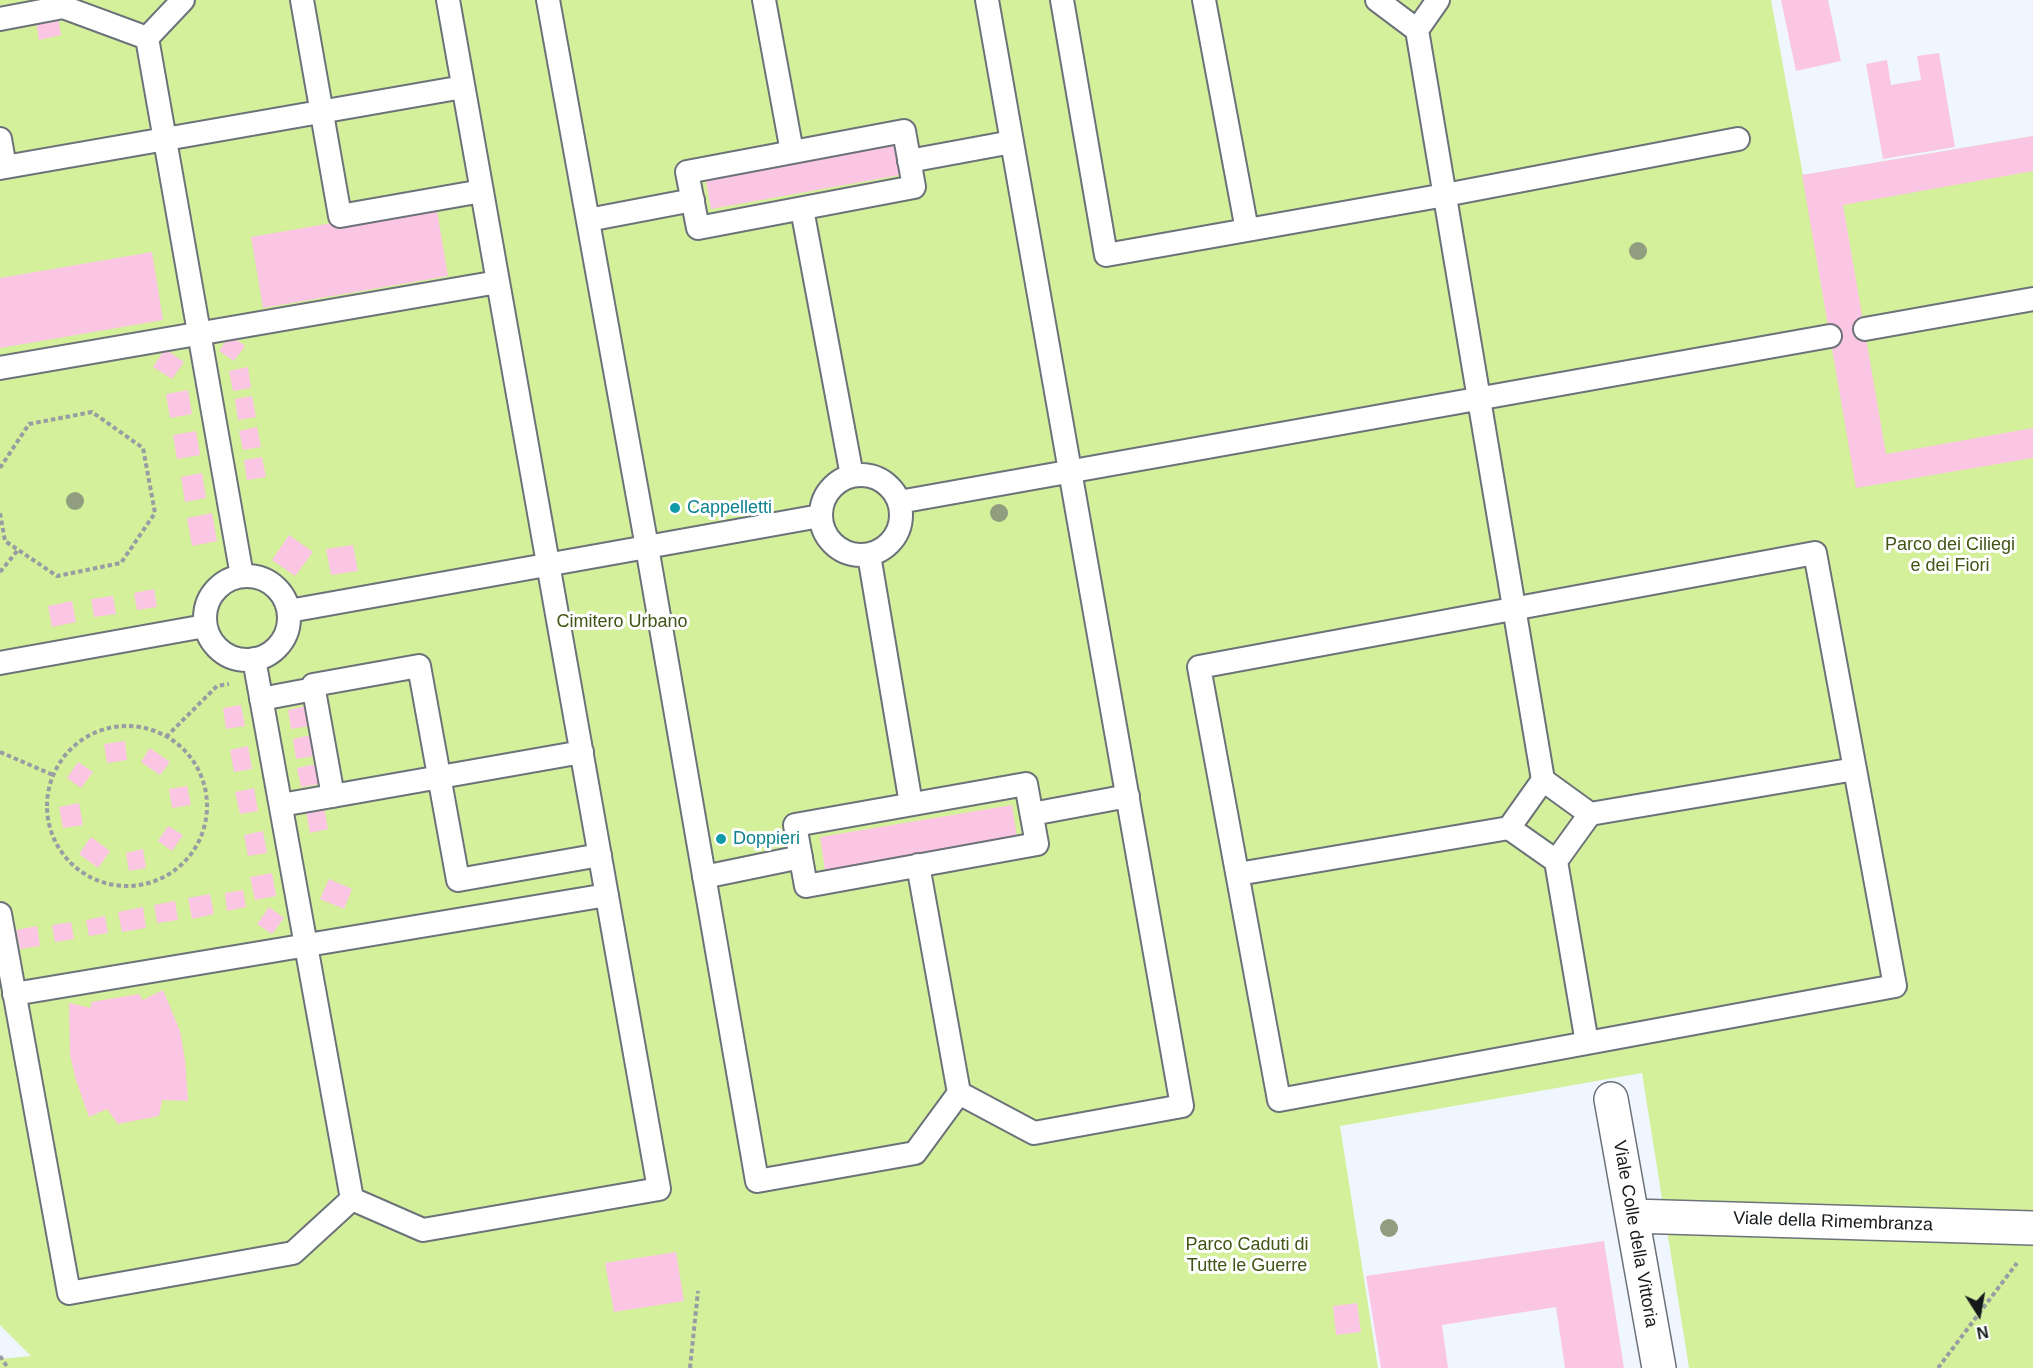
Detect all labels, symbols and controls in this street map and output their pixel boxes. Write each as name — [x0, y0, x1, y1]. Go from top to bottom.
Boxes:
place label: Cappelletti — [687, 497, 772, 519]
marker: Cappelletti — [668, 501, 682, 515]
park label: Parco dei Ciliegi e dei Fiori — [1885, 534, 2015, 576]
park label: Cimitero Urbano — [556, 611, 688, 633]
place label: Doppieri — [733, 828, 800, 850]
marker: Doppieri — [714, 832, 728, 846]
street label: Viale Colle della Vittoria — [1608, 1139, 1662, 1329]
street label: Viale della Rimembranza — [1733, 1208, 1933, 1236]
park label: Parco Caduti di Tutte le Guerre — [1185, 1234, 1309, 1276]
north arrow — [1949, 1284, 2009, 1344]
text: N — [1975, 1323, 1990, 1342]

